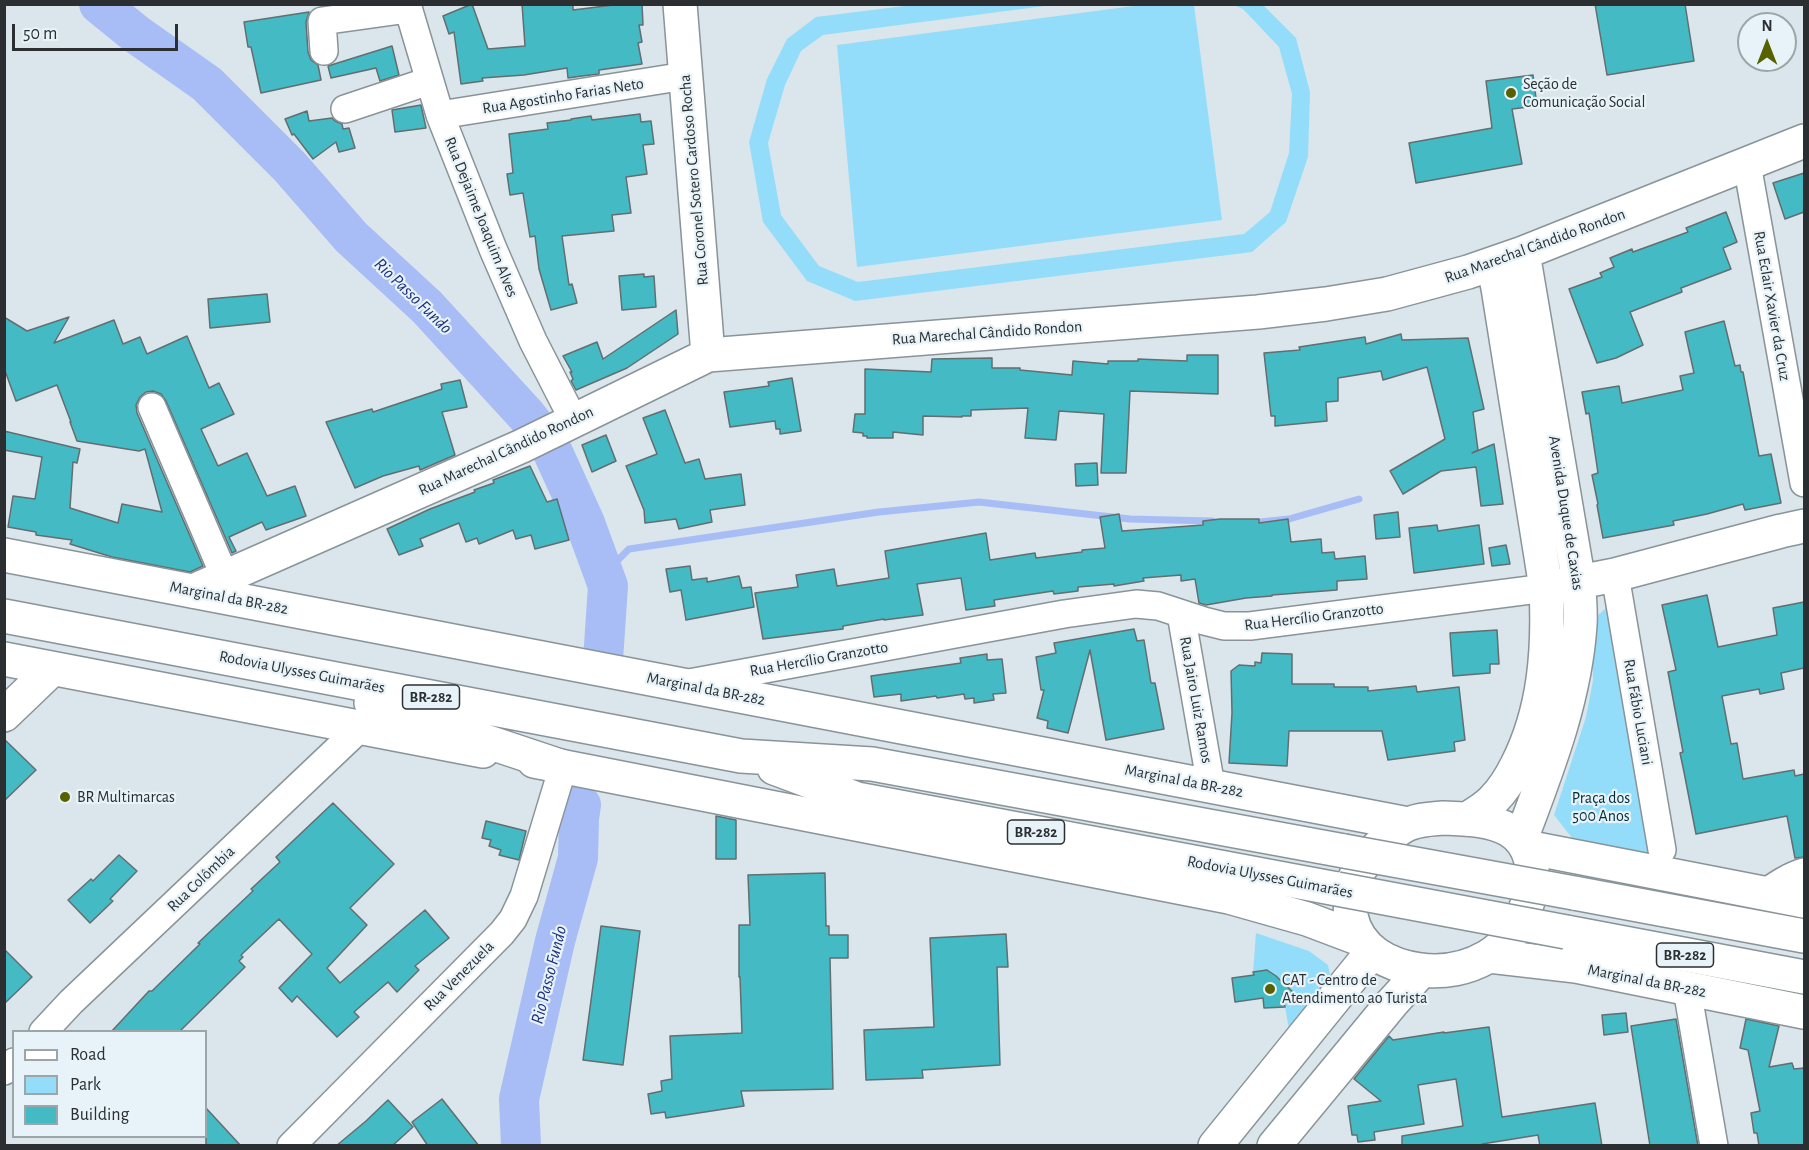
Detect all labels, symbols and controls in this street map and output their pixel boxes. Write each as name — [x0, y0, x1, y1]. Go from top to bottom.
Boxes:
scale bar — [15, 12, 182, 50]
north arrow — [1737, 12, 1797, 72]
text: N — [1761, 18, 1773, 34]
text: 50 m — [23, 25, 57, 43]
street label: Rua Agostinho Farias Neto — [481, 74, 645, 118]
street label: Rua Coronel Sotero Cardoso Rocha — [675, 74, 713, 286]
place label: Seção de Comunicação Social — [1523, 74, 1645, 112]
marker: Seção de Comunicação Social — [1504, 86, 1518, 100]
street label: Rua Dejaime Joaquim Alves — [440, 134, 522, 300]
street label: Rua Marechal Cândido Rondon — [1442, 204, 1628, 288]
street label: Rua Eclair Xavier da Cruz — [1749, 230, 1795, 382]
water label: Rio Passo Fundo — [369, 253, 457, 339]
street label: Rua Marechal Cândido Rondon — [891, 317, 1083, 349]
street label: Rua Marechal Cândido Rondon — [416, 402, 596, 500]
street label: Avenida Duque de Caxias — [1544, 434, 1588, 592]
street label: Marginal da BR-282 — [168, 577, 290, 619]
street label: Rua Hercílio Granzotto — [1243, 599, 1385, 635]
street label: Rua Jairo Luiz Ramos — [1175, 635, 1217, 765]
street label: Rua Hercílio Granzotto — [748, 637, 890, 681]
street label: Rodovia Ulysses Guimarães — [218, 647, 386, 697]
street label: Rua Fábio Luciani — [1619, 657, 1657, 767]
street label: Marginal da BR-282 — [645, 668, 767, 710]
road number: BR-282 — [402, 685, 460, 709]
street label: Marginal da BR-282 — [1123, 760, 1245, 802]
place label: BR Multimarcas — [77, 787, 175, 807]
park label: Praça dos 500 Anos — [1572, 788, 1630, 826]
marker: BR Multimarcas — [58, 790, 72, 804]
road number: BR-282 — [1008, 820, 1064, 844]
street label: Rua Colômbia — [163, 842, 239, 916]
street label: Rodovia Ulysses Guimarães — [1186, 852, 1354, 902]
water label: Rio Passo Fundo — [526, 924, 572, 1026]
street label: Rua Venezuela — [420, 937, 498, 1015]
road number: BR-282 — [1656, 943, 1714, 967]
street label: Marginal da BR-282 — [1586, 960, 1708, 1002]
place label: CAT - Centro de Atendimento ao Turista — [1282, 970, 1427, 1008]
marker: CAT - Centro de Atendimento ao Turista — [1263, 982, 1277, 996]
legend — [12, 1030, 207, 1138]
text: Road — [70, 1046, 106, 1064]
text: Park — [70, 1076, 101, 1094]
text: Building — [70, 1106, 129, 1124]

